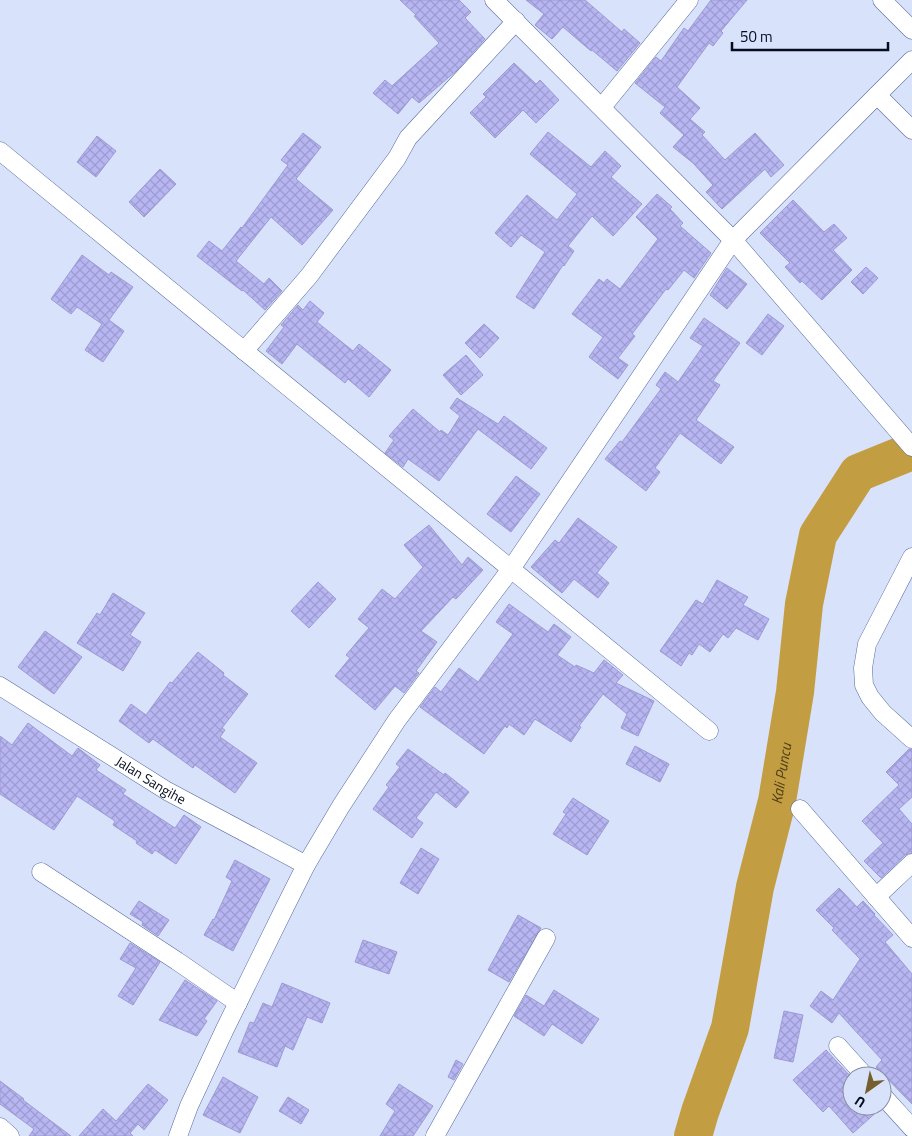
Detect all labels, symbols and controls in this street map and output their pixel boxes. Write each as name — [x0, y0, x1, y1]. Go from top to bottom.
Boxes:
scale bar — [732, 20, 888, 52]
text: 50 m — [740, 25, 773, 48]
water label: Kali Puncu — [765, 740, 798, 806]
street label: Jalan Sangihe — [112, 750, 190, 809]
north arrow — [842, 1066, 892, 1116]
text: U — [850, 1091, 869, 1114]

